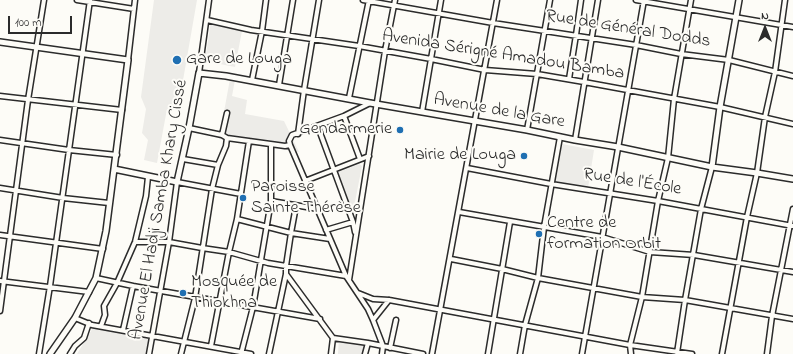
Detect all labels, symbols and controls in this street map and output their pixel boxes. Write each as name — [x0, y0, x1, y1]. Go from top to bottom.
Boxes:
street label: Rue de Général Dodds — [544, 6, 712, 54]
scale bar — [10, 8, 74, 34]
north arrow — [745, 8, 785, 48]
text: N — [761, 8, 769, 24]
text: 100 m — [15, 14, 42, 32]
street label: Avenida Sérigné Amadou Bamba — [380, 26, 626, 86]
place label: Gare de Louga — [186, 49, 292, 71]
marker: Gare de Louga — [171, 54, 183, 66]
street label: Avenue El Hadji Samba Khary Cissé — [126, 78, 194, 342]
street label: Avenue de la Gare — [432, 90, 566, 134]
place label: Gendarmerie — [299, 119, 392, 141]
marker: Gendarmerie — [395, 125, 405, 135]
place label: Mairie de Louga — [404, 145, 516, 167]
marker: Mairie de Louga — [519, 151, 529, 161]
street label: Rue de l'École — [581, 165, 683, 201]
place label: Paroisse Sainte Thérèse — [251, 177, 361, 220]
marker: Paroisse Sainte Thérèse — [238, 193, 248, 203]
place label: Centre de formation Orbit — [547, 213, 661, 256]
marker: Centre de formation Orbit — [534, 229, 544, 239]
place label: Mosquée de Thiokhna — [191, 272, 277, 314]
marker: Mosquée de Thiokhna — [178, 288, 188, 298]

